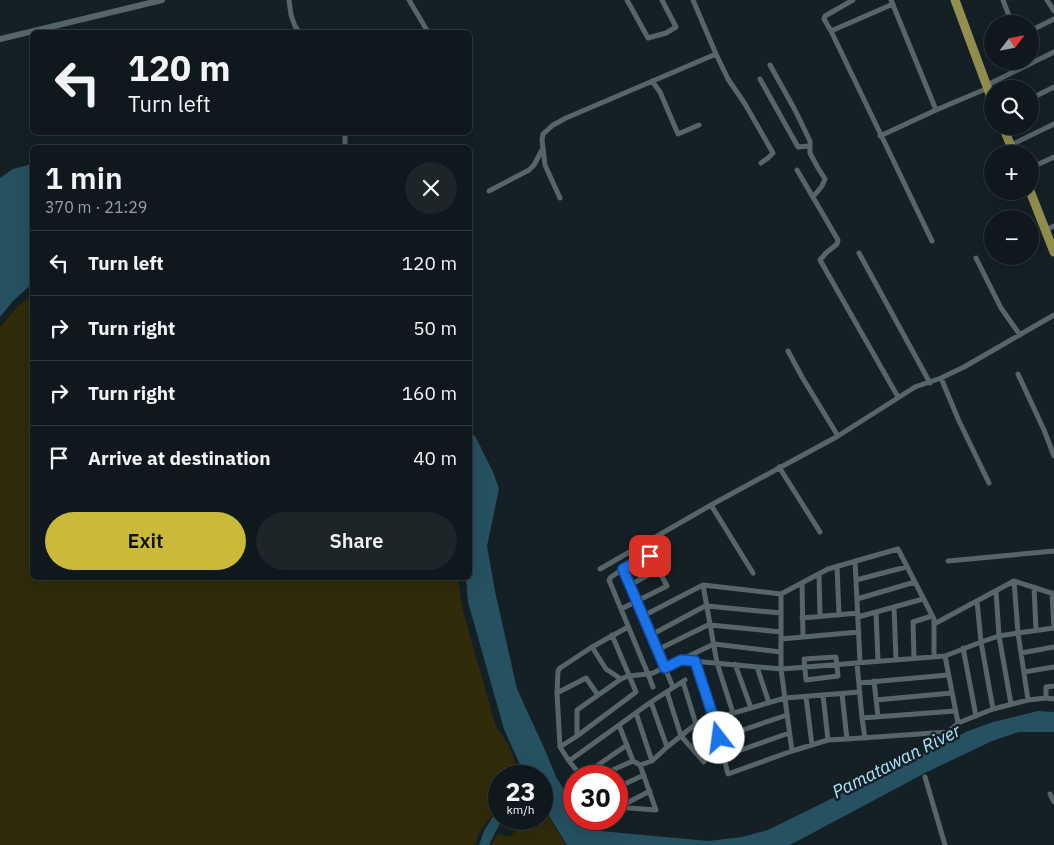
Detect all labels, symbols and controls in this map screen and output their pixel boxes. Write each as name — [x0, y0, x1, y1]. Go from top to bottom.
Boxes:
north arrow — [984, 15, 1039, 70]
map controls — [984, 15, 1039, 265]
text: 120 m — [128, 45, 231, 91]
icon: left — [45, 50, 110, 115]
button: search — [984, 80, 1039, 135]
text: Turn left — [128, 89, 211, 118]
button: + — [984, 145, 1039, 200]
text: 1 min — [45, 158, 123, 197]
button: close — [405, 162, 457, 214]
text: 370 m · 21:29 — [45, 197, 147, 217]
button: − — [984, 210, 1039, 265]
icon: left — [45, 249, 73, 277]
text: Turn left — [88, 251, 164, 275]
text: 120 m — [402, 251, 457, 275]
icon: right — [45, 314, 73, 342]
text: Turn right — [88, 316, 175, 340]
text: 50 m — [413, 316, 457, 340]
icon: right — [45, 379, 73, 407]
text: Turn right — [88, 381, 175, 405]
text: 160 m — [402, 381, 457, 405]
icon: arrive — [45, 444, 73, 472]
text: Arrive at destination — [88, 446, 271, 470]
text: 40 m — [413, 446, 457, 470]
button: Exit — [45, 512, 246, 570]
button: Share — [256, 512, 457, 570]
pin — [629, 535, 671, 577]
icon: arrive — [636, 542, 664, 570]
position arrow — [692, 711, 744, 763]
water label: Pamatawan River — [828, 719, 964, 803]
speed limit sign: 30 — [563, 765, 628, 830]
text: 23 — [505, 775, 536, 808]
text: km/h — [506, 802, 535, 817]

